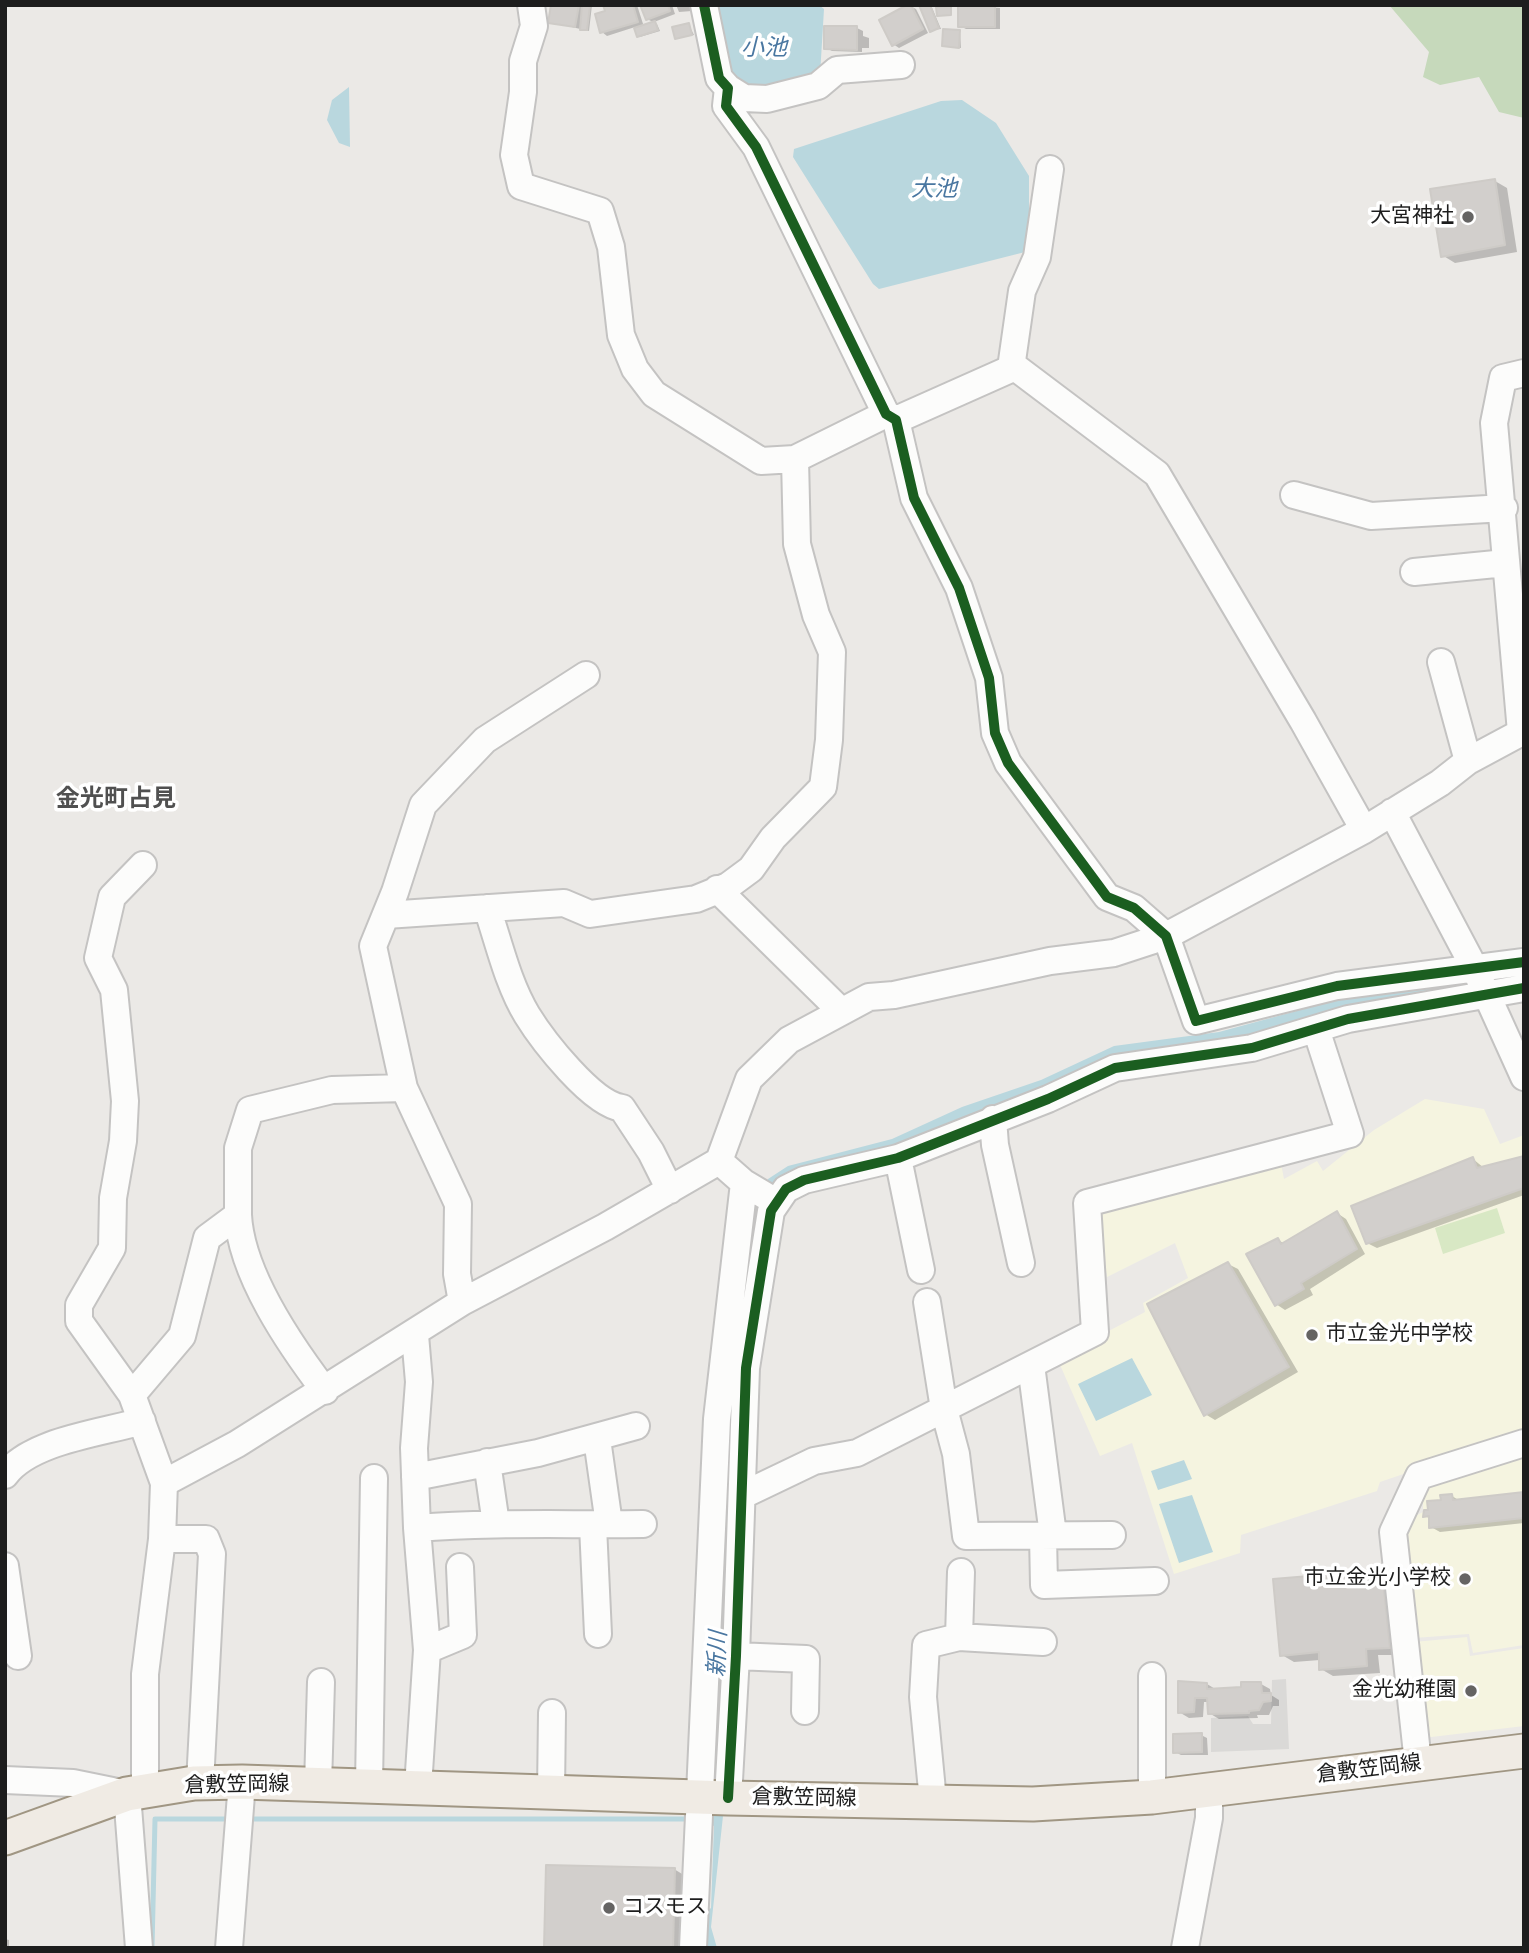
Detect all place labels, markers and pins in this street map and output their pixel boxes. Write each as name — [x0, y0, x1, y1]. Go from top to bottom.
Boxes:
place label: 大宮神社 — [1370, 204, 1454, 230]
marker: 大宮神社 — [1460, 209, 1476, 225]
place label: 市立金光中学校 — [1326, 1322, 1473, 1348]
marker: 市立金光中学校 — [1304, 1327, 1320, 1343]
place label: 市立金光小学校 — [1304, 1566, 1451, 1592]
marker: 市立金光小学校 — [1457, 1571, 1473, 1587]
place label: 金光幼稚園 — [1352, 1678, 1457, 1704]
marker: 金光幼稚園 — [1463, 1683, 1479, 1699]
place label: コスモス — [623, 1895, 707, 1921]
marker: コスモス — [601, 1900, 617, 1916]

